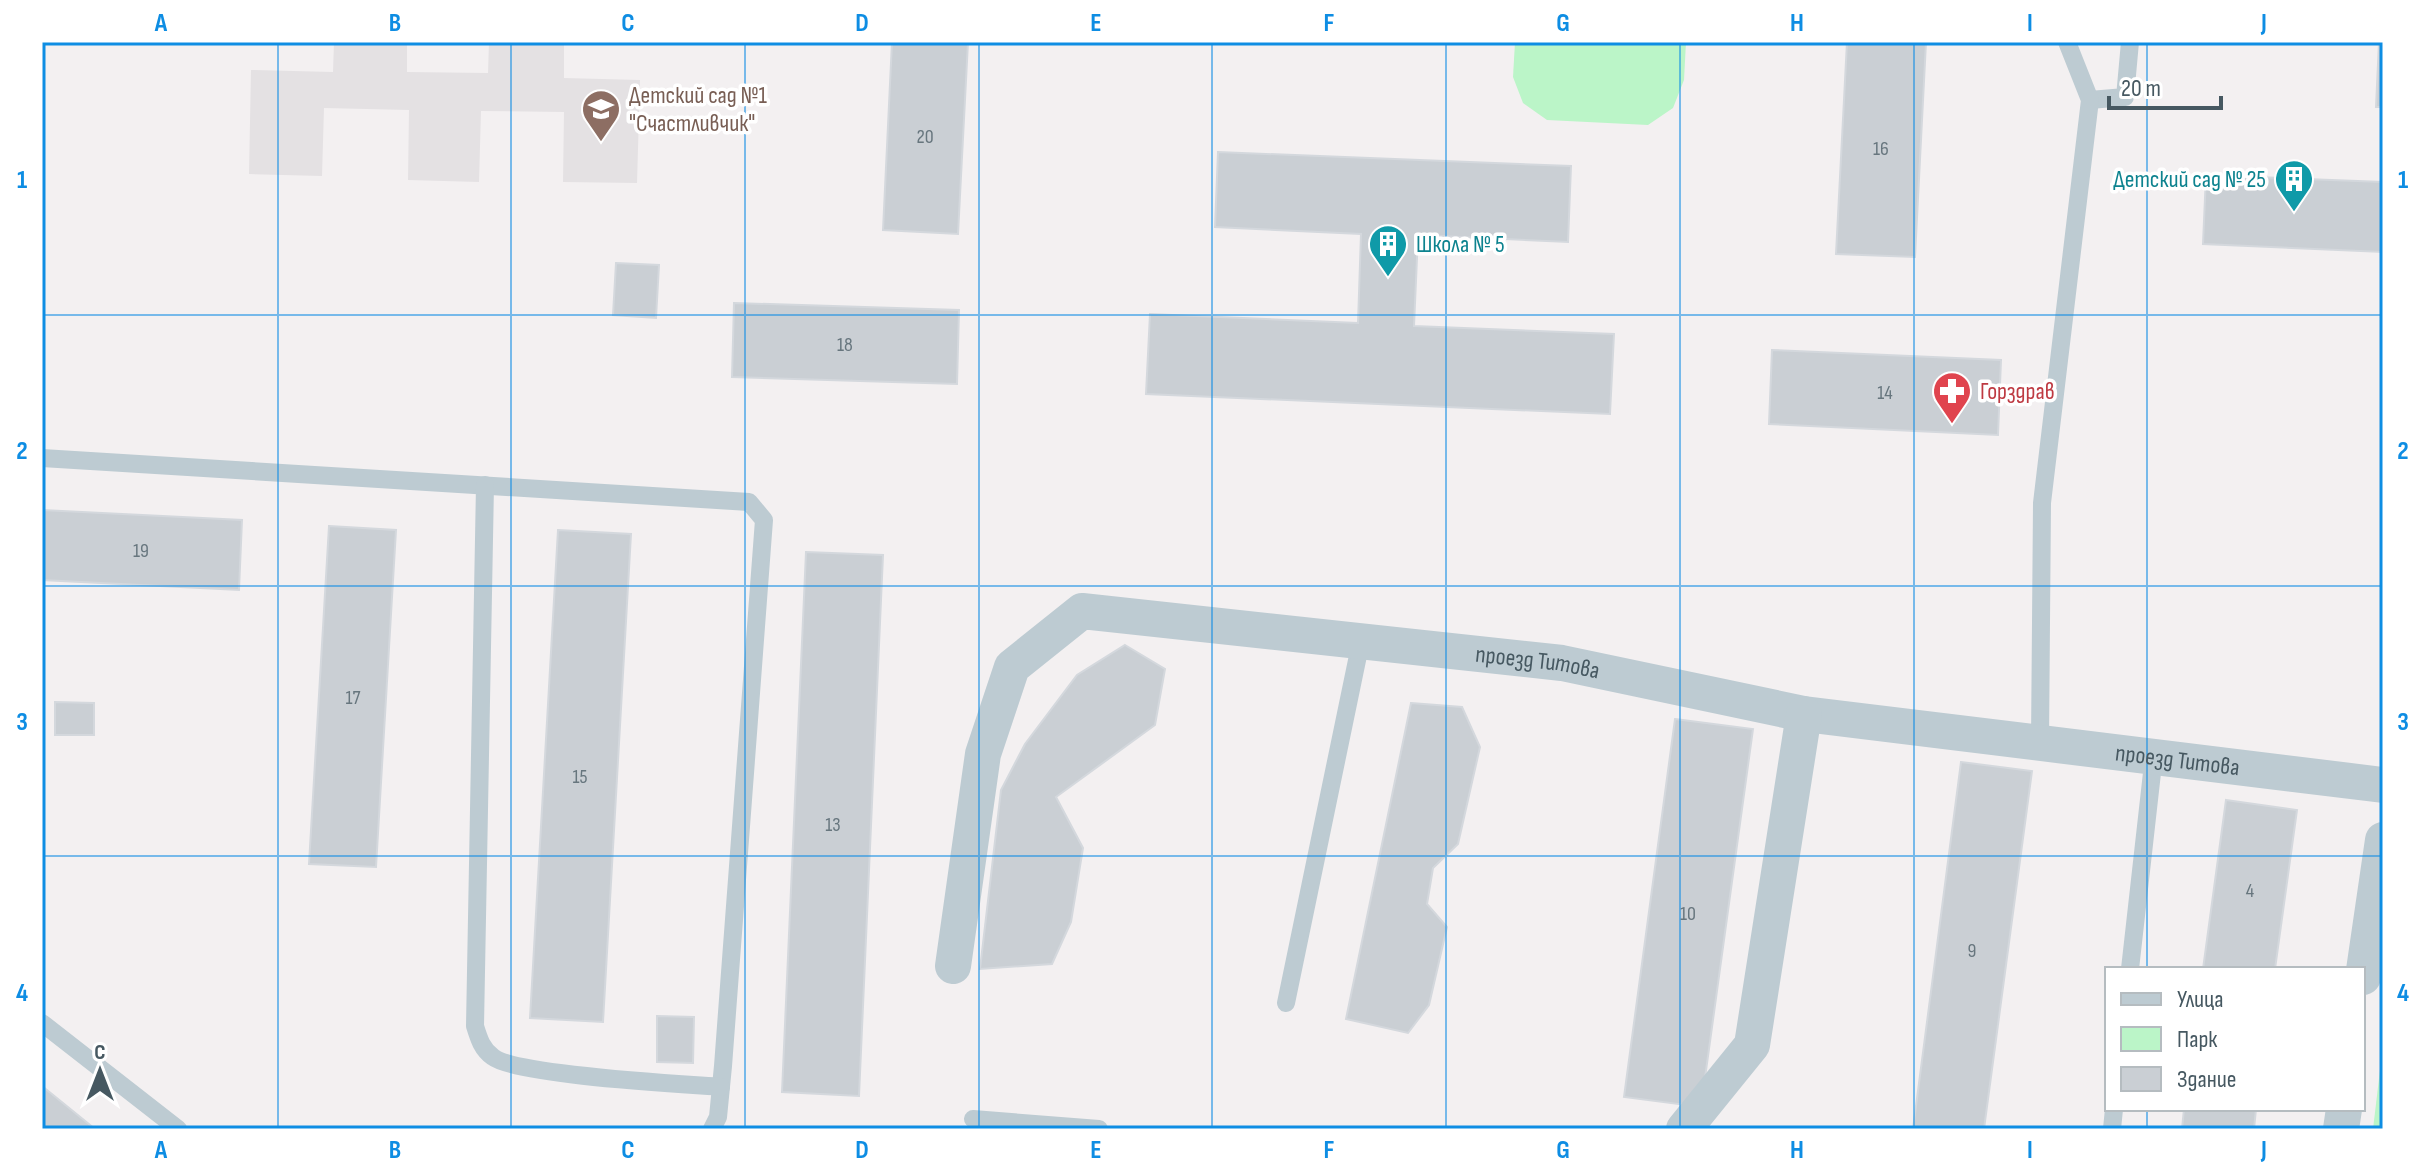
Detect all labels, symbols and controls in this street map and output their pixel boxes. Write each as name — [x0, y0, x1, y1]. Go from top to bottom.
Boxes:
text: A — [154, 8, 168, 39]
text: B — [389, 8, 401, 39]
text: C — [621, 8, 635, 39]
text: D — [855, 8, 869, 39]
text: E — [1090, 8, 1102, 39]
text: F — [1324, 8, 1335, 39]
text: G — [1556, 8, 1570, 39]
text: H — [1790, 8, 1804, 39]
text: I — [2027, 8, 2033, 39]
text: J — [2260, 8, 2267, 39]
scale bar — [2109, 60, 2221, 110]
text: 20 m — [2121, 74, 2161, 103]
place label: Детский сад №1 "Счастливчик" — [629, 81, 767, 138]
school or university icon: Детский сад №1 "Счастливчик" — [580, 88, 622, 143]
house number: 20 — [916, 125, 934, 149]
house number: 16 — [1873, 137, 1889, 161]
building icon: Детский сад № 25 — [2273, 158, 2315, 213]
text: 1 — [17, 165, 27, 196]
place label: Детский сад № 25 — [2113, 165, 2266, 194]
text: 1 — [2398, 165, 2408, 196]
building icon: Школа № 5 — [1367, 223, 1409, 278]
place label: Школа № 5 — [1416, 230, 1505, 259]
house number: 18 — [837, 333, 853, 357]
pharmacy icon: Горздрав — [1931, 370, 1973, 425]
place label: Горздрав — [1980, 377, 2055, 406]
house number: 14 — [1877, 381, 1893, 405]
text: 2 — [16, 436, 28, 467]
text: 2 — [2397, 436, 2409, 467]
house number: 19 — [133, 539, 149, 563]
street label: проезд Титова — [1474, 640, 1602, 686]
house number: 17 — [346, 686, 360, 710]
text: 3 — [16, 707, 28, 738]
text: 3 — [2397, 707, 2409, 738]
street label: проезд Титова — [2114, 738, 2241, 782]
house number: 15 — [572, 765, 588, 789]
house number: 13 — [825, 813, 841, 837]
house number: 4 — [2246, 879, 2254, 903]
house number: 10 — [1680, 902, 1696, 926]
house number: 9 — [1968, 939, 1976, 963]
legend — [2105, 967, 2365, 1111]
text: 4 — [16, 978, 28, 1009]
text: 4 — [2397, 978, 2409, 1009]
text: Улица — [2177, 985, 2223, 1014]
text: Парк — [2177, 1025, 2218, 1054]
north arrow — [60, 1031, 140, 1111]
text: С — [94, 1039, 106, 1066]
text: Здание — [2177, 1065, 2236, 1094]
text: A — [154, 1135, 168, 1166]
text: B — [389, 1135, 401, 1166]
text: C — [621, 1135, 635, 1166]
text: D — [855, 1135, 869, 1166]
text: E — [1090, 1135, 1102, 1166]
text: F — [1324, 1135, 1335, 1166]
text: G — [1556, 1135, 1570, 1166]
text: H — [1790, 1135, 1804, 1166]
text: I — [2027, 1135, 2033, 1166]
text: J — [2260, 1135, 2267, 1166]

